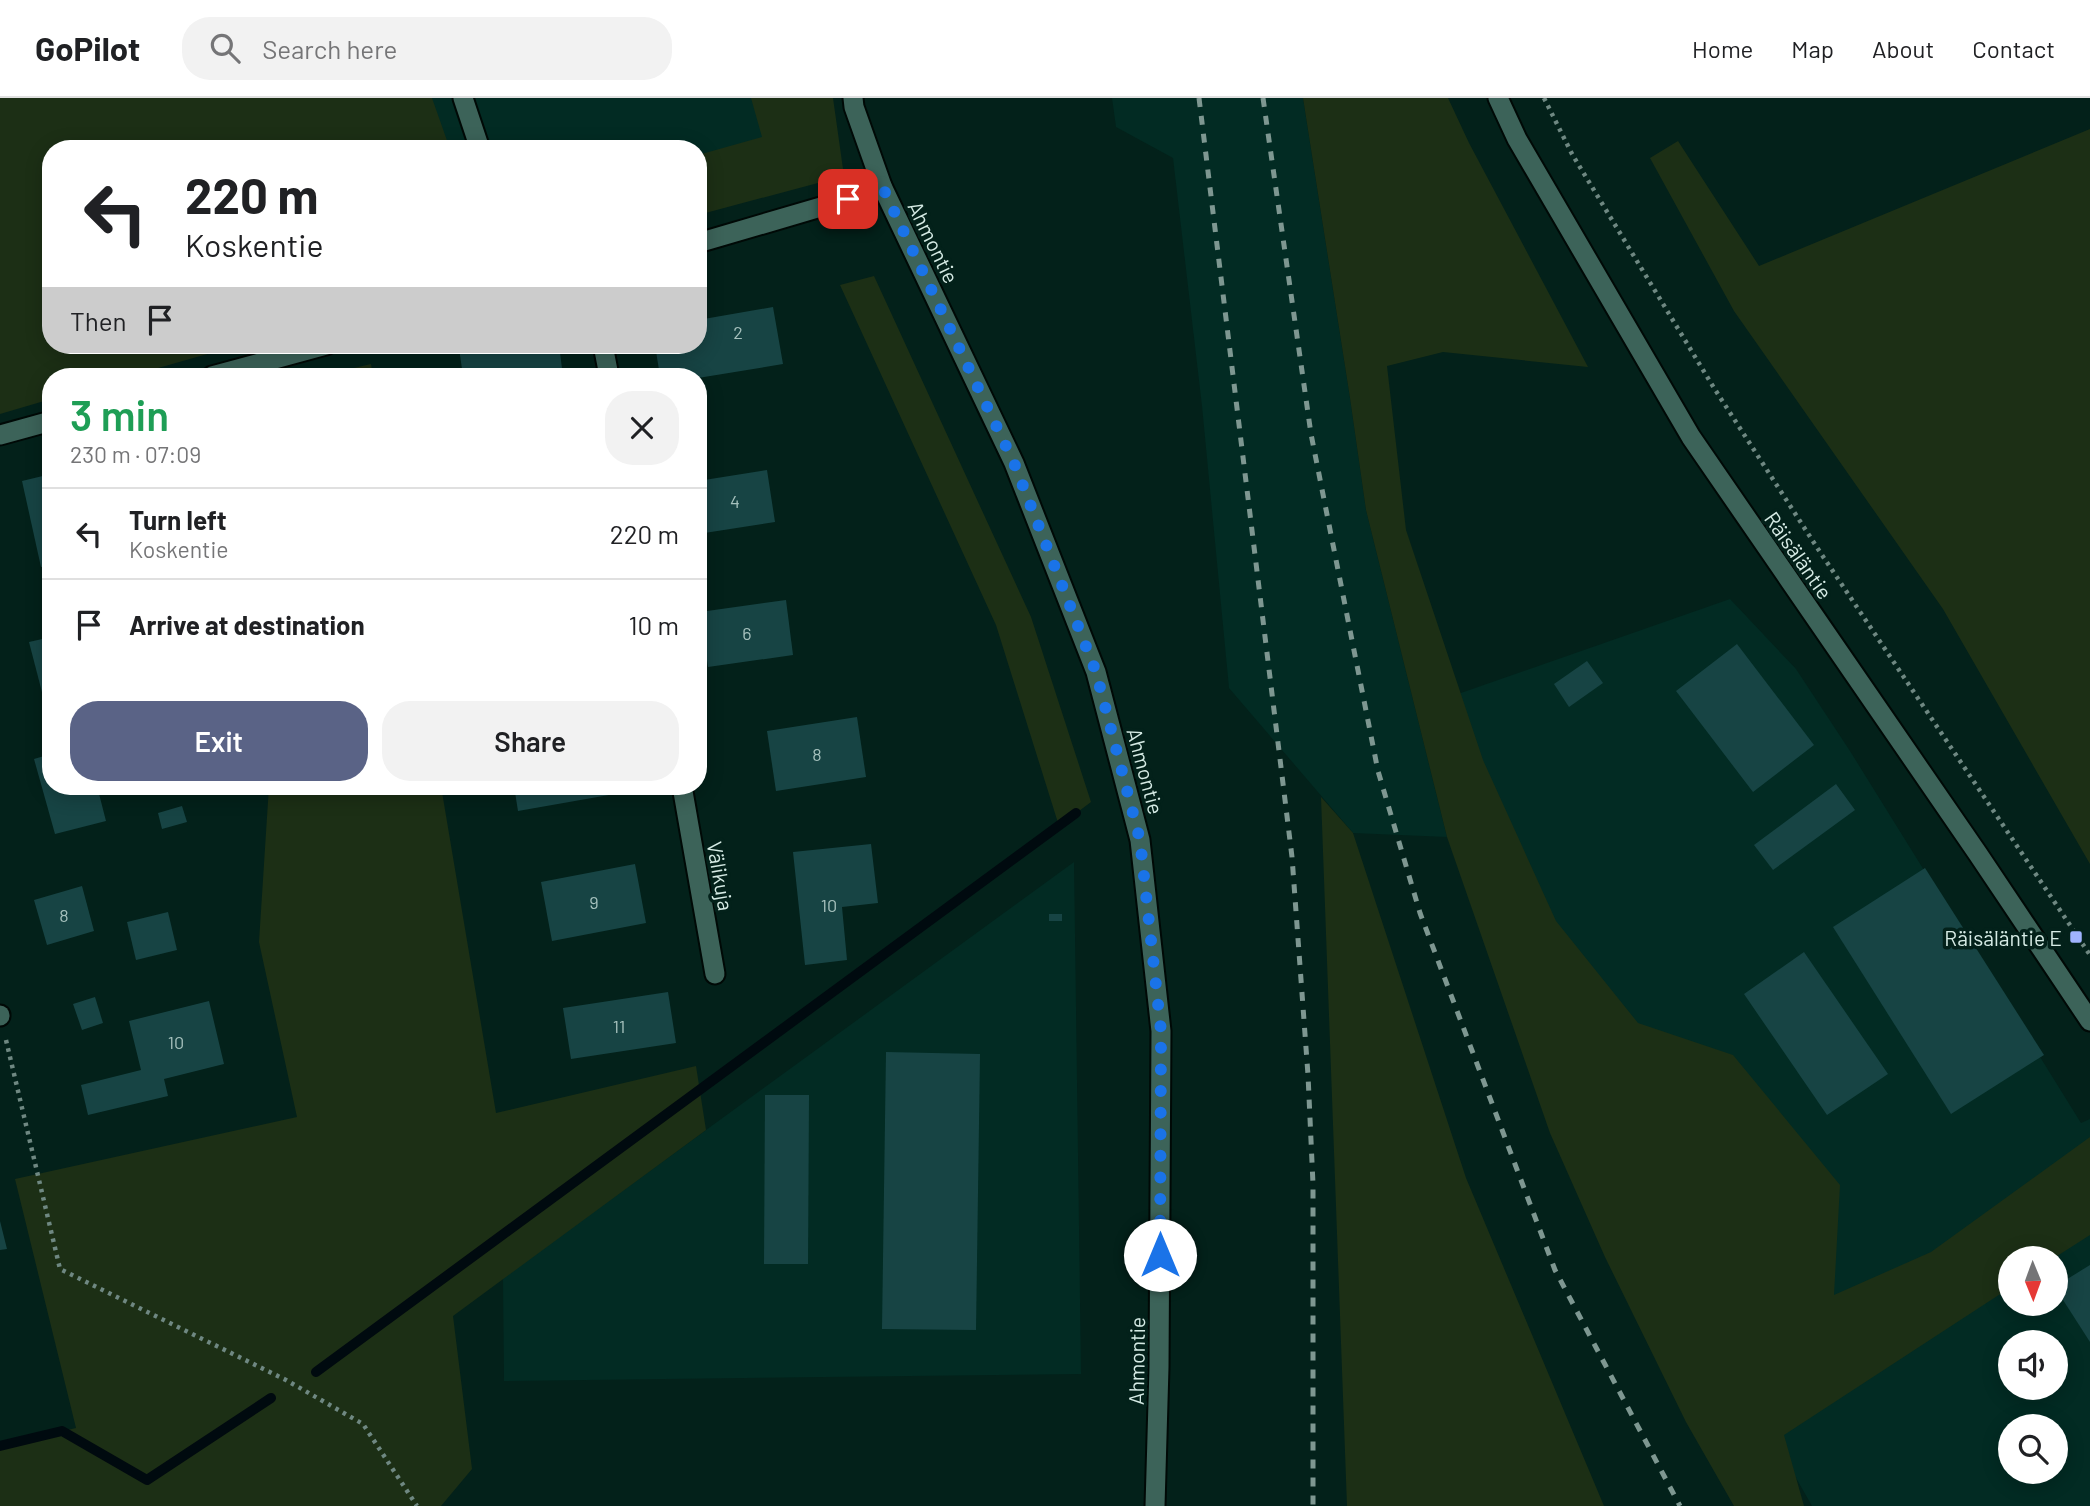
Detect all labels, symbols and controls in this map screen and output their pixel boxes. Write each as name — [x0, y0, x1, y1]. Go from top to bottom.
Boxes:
search box — [182, 17, 672, 80]
text: GoPilot — [35, 28, 140, 68]
icon: search — [206, 29, 244, 67]
text: Search here — [262, 33, 397, 64]
text: Home — [1692, 34, 1753, 63]
text: Map — [1791, 34, 1834, 63]
text: About — [1872, 34, 1934, 63]
text: Contact — [1972, 34, 2055, 63]
text: 220 m — [185, 165, 319, 224]
icon: left — [70, 168, 161, 259]
pin — [818, 169, 878, 229]
icon: arrive — [829, 180, 867, 218]
street label: Ahmontie — [903, 197, 965, 287]
text: Koskentie — [185, 225, 324, 263]
icon: arrive — [141, 301, 179, 339]
text: Then — [70, 305, 127, 336]
house number: 2 — [733, 321, 743, 343]
text: 3 min — [70, 389, 169, 439]
button: close — [605, 391, 679, 465]
text: 230 m · 07:09 — [70, 440, 201, 468]
house number: 4 — [730, 490, 740, 512]
text: Turn left — [129, 504, 227, 535]
street label: Räisäläntie — [1760, 507, 1838, 603]
icon: left — [70, 515, 108, 553]
text: 220 m — [610, 518, 679, 549]
text: Koskentie — [129, 535, 229, 563]
icon: arrive — [70, 606, 108, 644]
text: Arrive at destination — [129, 609, 365, 640]
text: 10 m — [629, 609, 679, 640]
house number: 6 — [742, 622, 752, 644]
button: Exit — [70, 701, 368, 781]
button: Share — [382, 701, 679, 781]
street label: Ahmontie — [1123, 725, 1169, 817]
house number: 8 — [812, 743, 822, 765]
street label: Välikuja — [703, 839, 739, 913]
house number: 9 — [589, 891, 599, 913]
house number: 10 — [821, 894, 837, 916]
house number: 8 — [59, 904, 69, 926]
place label: Räisäläntie E — [1944, 925, 2062, 950]
marker: Räisäläntie E — [2068, 929, 2084, 945]
house number: 11 — [613, 1015, 625, 1037]
house number: 10 — [168, 1031, 184, 1053]
position arrow — [1123, 1218, 1197, 1292]
north arrow — [1998, 1246, 2068, 1316]
map controls — [1998, 1246, 2068, 1484]
street label: Ahmontie — [1123, 1317, 1149, 1405]
button: sound — [1998, 1330, 2068, 1400]
button: search — [1998, 1414, 2068, 1484]

